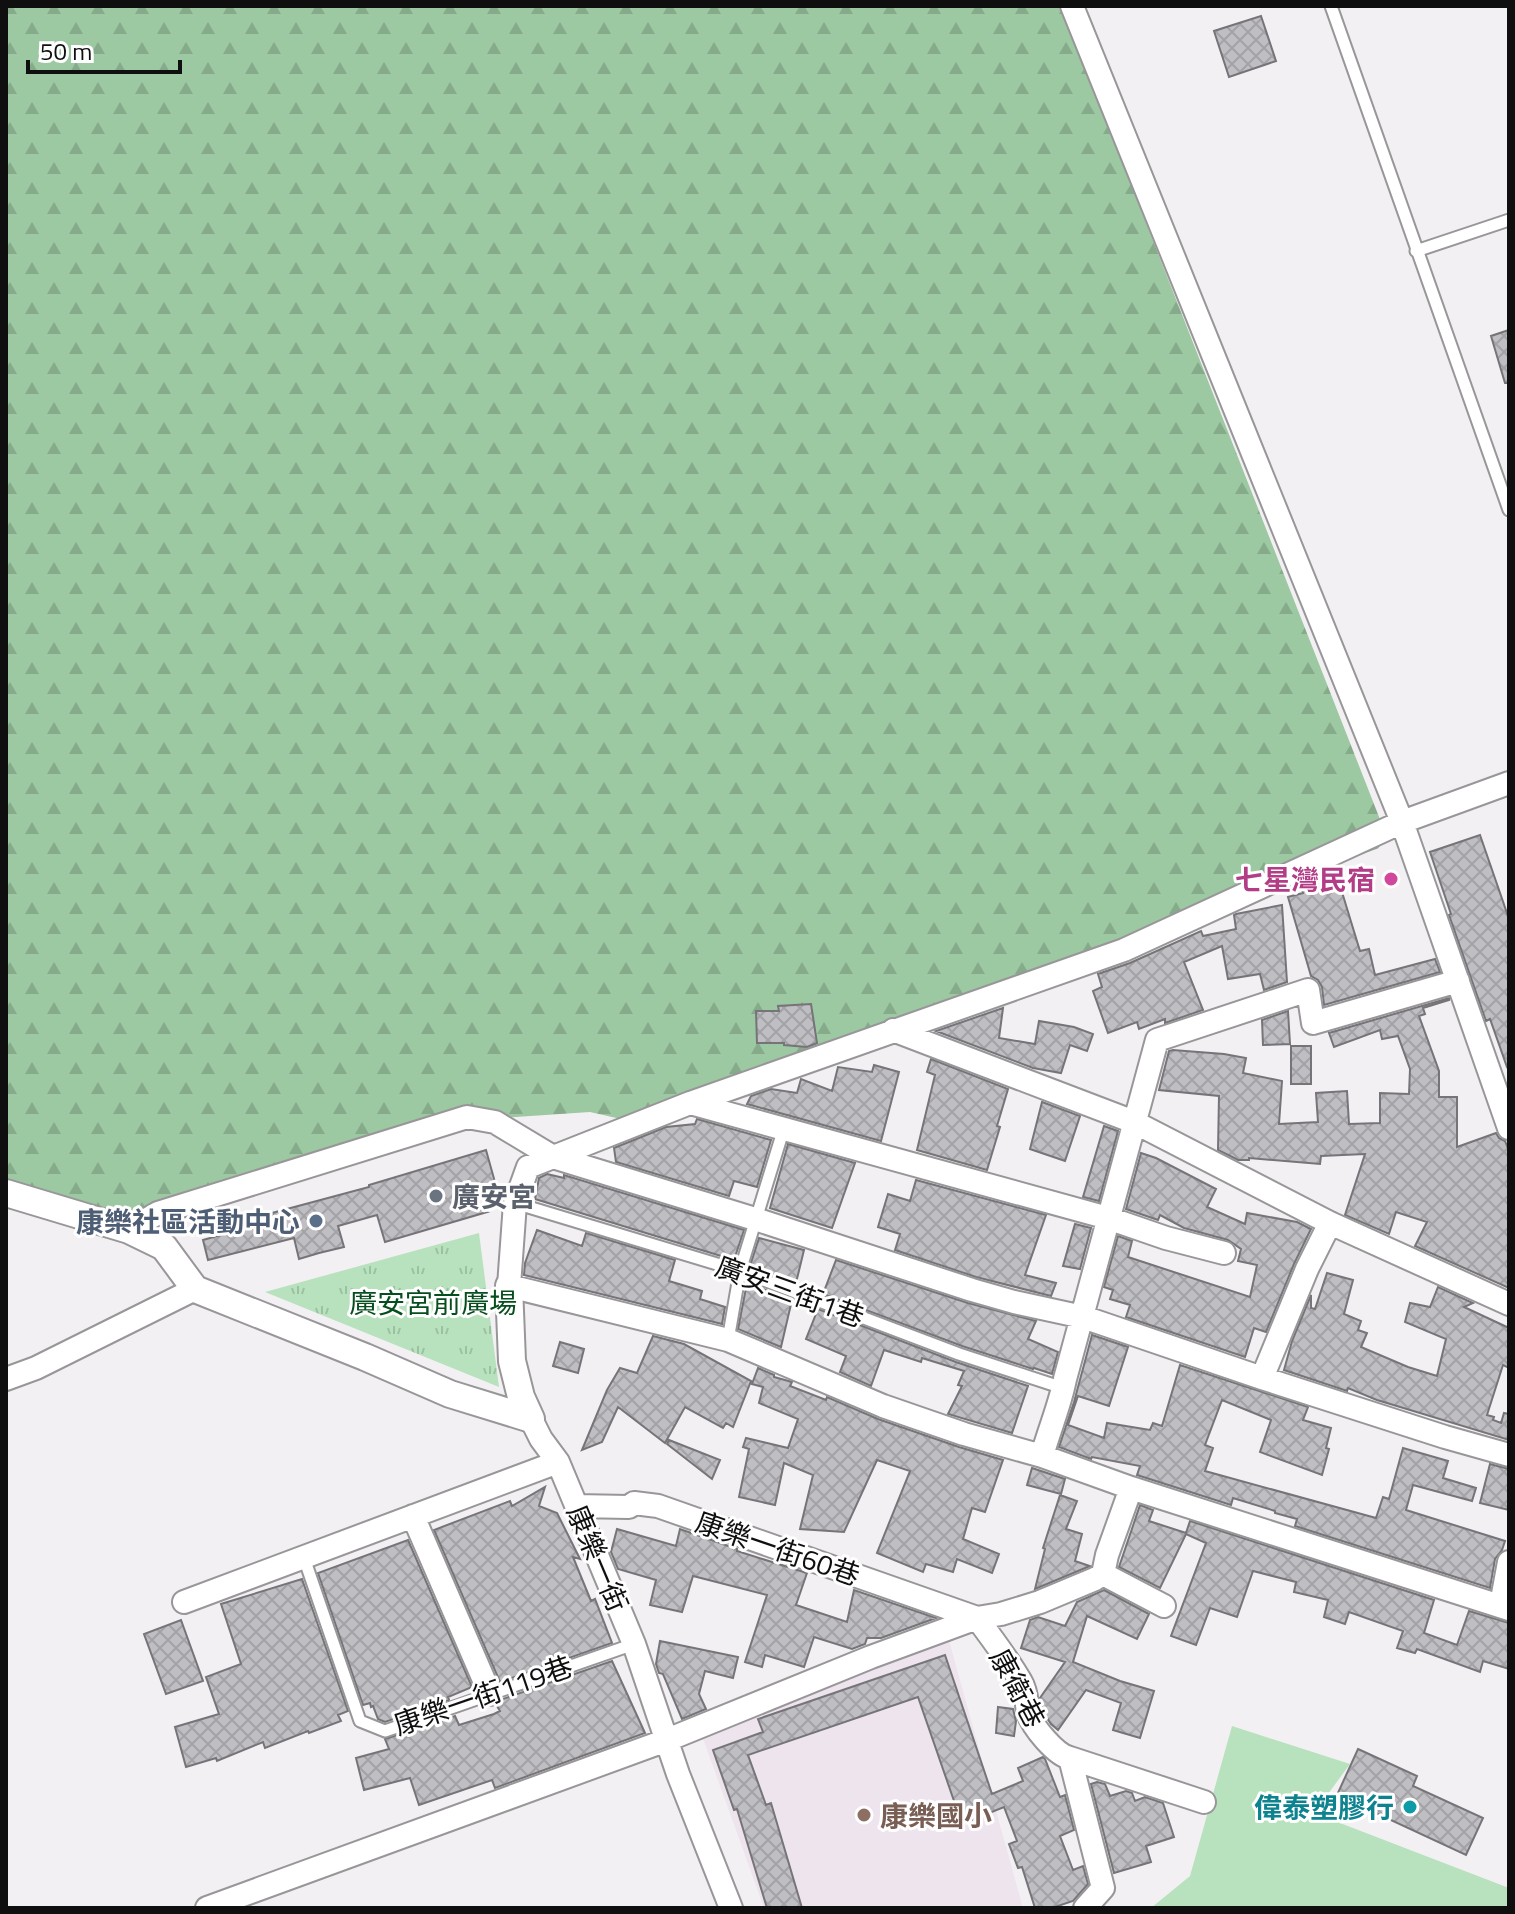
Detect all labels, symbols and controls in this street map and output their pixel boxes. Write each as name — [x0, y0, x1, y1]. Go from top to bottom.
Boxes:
scale bar — [28, 24, 180, 74]
text: 50 m — [40, 33, 92, 69]
place label: 七星灣民宿 — [1235, 858, 1375, 901]
marker: 七星灣民宿 — [1382, 870, 1400, 888]
place label: 廣安宮 — [452, 1175, 536, 1218]
marker: 廣安宮 — [427, 1187, 445, 1205]
place label: 康樂社區活動中心 — [76, 1200, 300, 1243]
marker: 康樂社區活動中心 — [307, 1212, 325, 1230]
street label: 廣安三街1巷 — [709, 1244, 871, 1338]
park label: 廣安宮前廣場 — [349, 1281, 517, 1324]
street label: 康樂一街 — [556, 1498, 640, 1618]
street label: 康樂一街60巷 — [690, 1500, 866, 1596]
street label: 康衛巷 — [979, 1641, 1057, 1735]
street label: 康樂一街119巷 — [388, 1644, 578, 1746]
place label: 偉泰塑膠行 — [1254, 1786, 1394, 1829]
place label: 康樂國小 — [880, 1794, 992, 1837]
marker: 偉泰塑膠行 — [1401, 1798, 1419, 1816]
marker: 康樂國小 — [855, 1806, 873, 1824]

